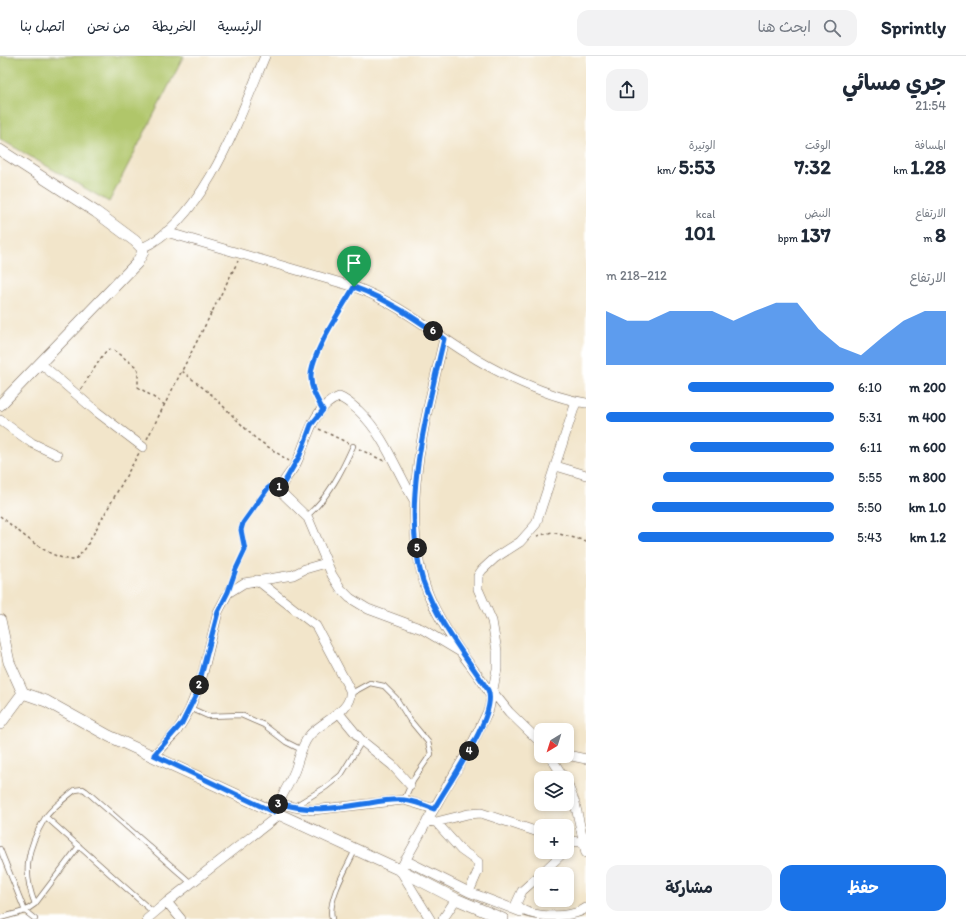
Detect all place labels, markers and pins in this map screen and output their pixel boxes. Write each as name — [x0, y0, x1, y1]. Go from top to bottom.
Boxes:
pin — [337, 246, 371, 287]
pin: 6 — [423, 321, 443, 341]
pin: 1 — [269, 477, 289, 497]
pin: 5 — [407, 538, 427, 558]
pin: 2 — [189, 675, 209, 695]
pin: 4 — [459, 741, 479, 761]
pin: 3 — [268, 794, 288, 814]

